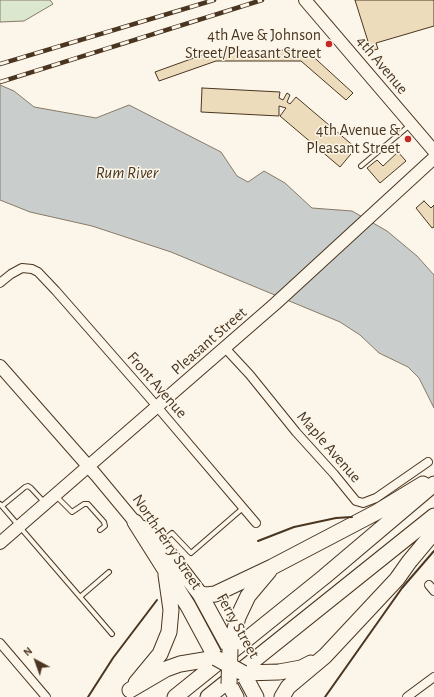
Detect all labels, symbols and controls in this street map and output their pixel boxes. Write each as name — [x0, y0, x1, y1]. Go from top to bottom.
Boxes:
place label: 4th Ave & Johnson Street/Pleasant Street — [185, 25, 321, 63]
street label: 4th Avenue — [352, 32, 412, 98]
marker: 4th Ave & Johnson Street/Pleasant Street — [324, 39, 334, 49]
place label: 4th Avenue & Pleasant Street — [306, 120, 400, 158]
marker: 4th Avenue & Pleasant Street — [403, 134, 413, 144]
water label: Rum River — [96, 163, 158, 183]
street label: Pleasant Street — [167, 303, 251, 379]
street label: Front Avenue — [123, 348, 191, 422]
street label: Maple Avenue — [293, 407, 365, 487]
street label: North Ferry Street — [128, 491, 206, 593]
street label: Ferry Street — [212, 590, 264, 662]
north arrow — [16, 641, 56, 681]
text: N — [21, 645, 34, 658]

